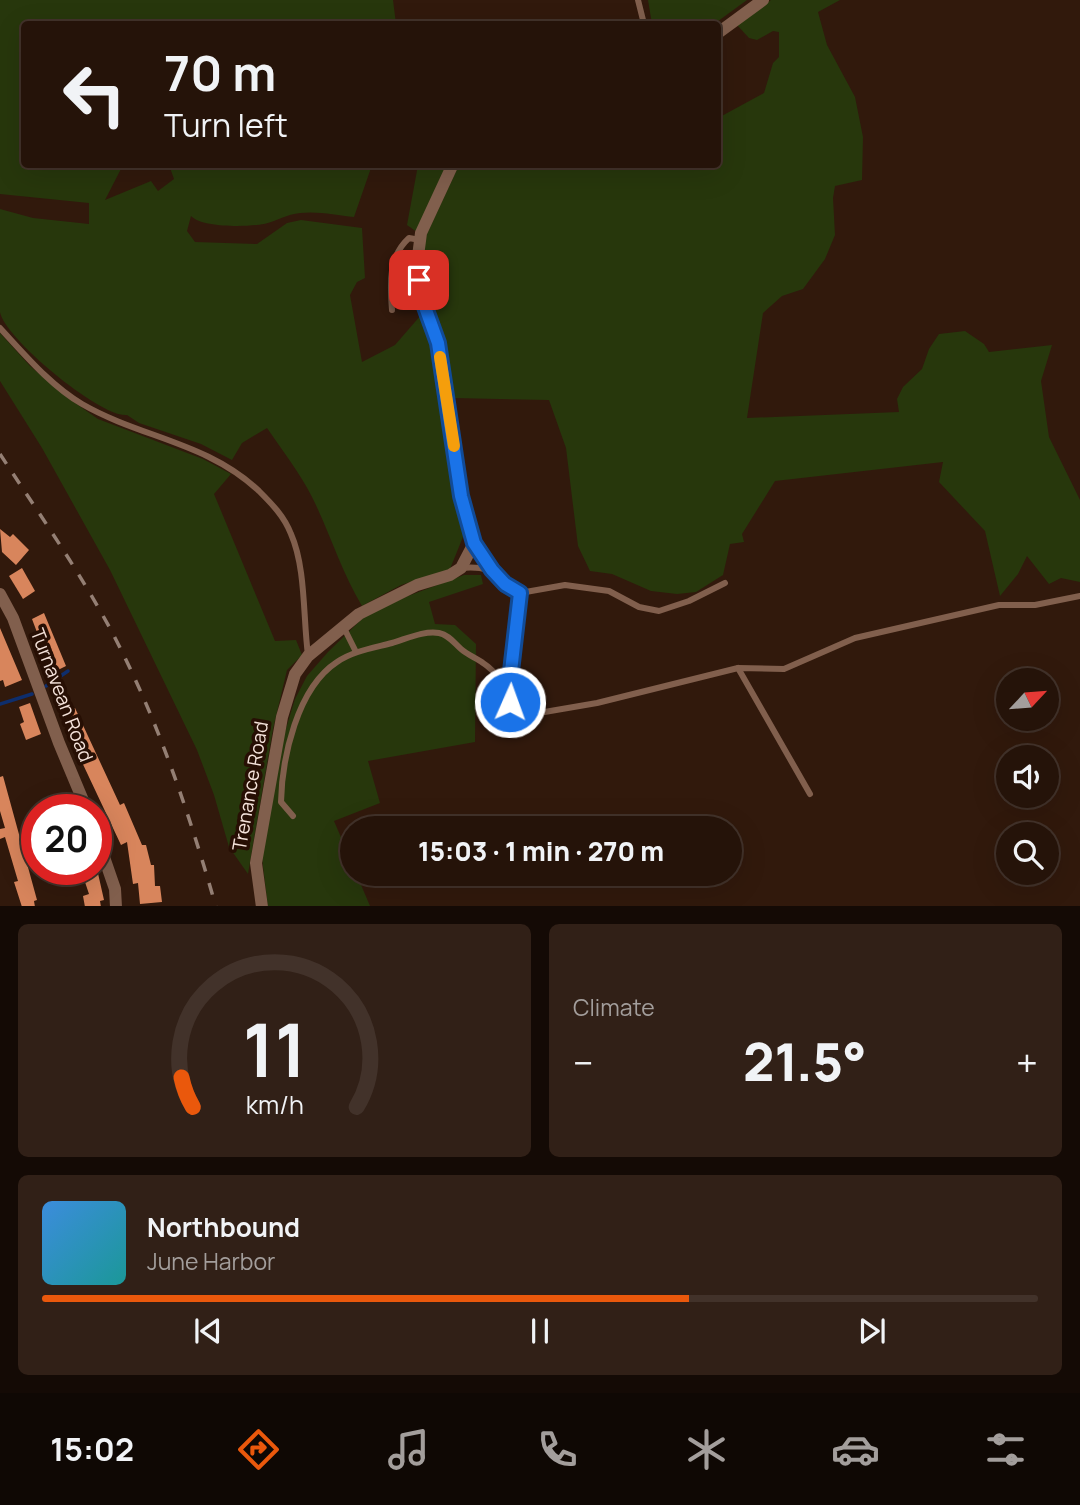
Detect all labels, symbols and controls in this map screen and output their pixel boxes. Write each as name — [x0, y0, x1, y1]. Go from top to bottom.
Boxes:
text: 70 m — [164, 39, 276, 106]
icon: left — [49, 49, 140, 140]
text: Turn left — [164, 103, 288, 147]
pin — [389, 250, 449, 310]
icon: arrive — [400, 261, 438, 299]
street label: Turnavean Road — [25, 625, 99, 765]
position arrow — [473, 665, 547, 739]
north arrow — [996, 668, 1059, 732]
map controls — [996, 668, 1059, 885]
street label: Trenance Road — [226, 719, 274, 853]
button: sound — [996, 745, 1059, 808]
speed limit sign: 20 — [21, 794, 112, 885]
button: search — [996, 822, 1059, 885]
text: 15:03 · 1 min · 270 m — [418, 833, 664, 869]
text: Climate — [573, 991, 655, 1023]
text: 11 — [243, 999, 306, 1099]
text: 21.5° — [743, 1026, 867, 1097]
text: − — [573, 1036, 594, 1088]
text: + — [1016, 1036, 1038, 1088]
text: km/h — [245, 1086, 304, 1121]
text: Northbound — [147, 1209, 300, 1245]
text: June Harbor — [147, 1245, 275, 1277]
icon: previous — [189, 1312, 227, 1350]
icon: pause — [521, 1312, 559, 1350]
icon: next — [853, 1312, 891, 1350]
icon: directions — [234, 1425, 283, 1474]
icon: music — [384, 1425, 433, 1474]
icon: phone — [533, 1425, 582, 1474]
icon: climate — [682, 1425, 731, 1474]
icon: car — [831, 1425, 880, 1474]
icon: filters — [981, 1425, 1030, 1474]
text: 15:02 — [50, 1427, 134, 1471]

